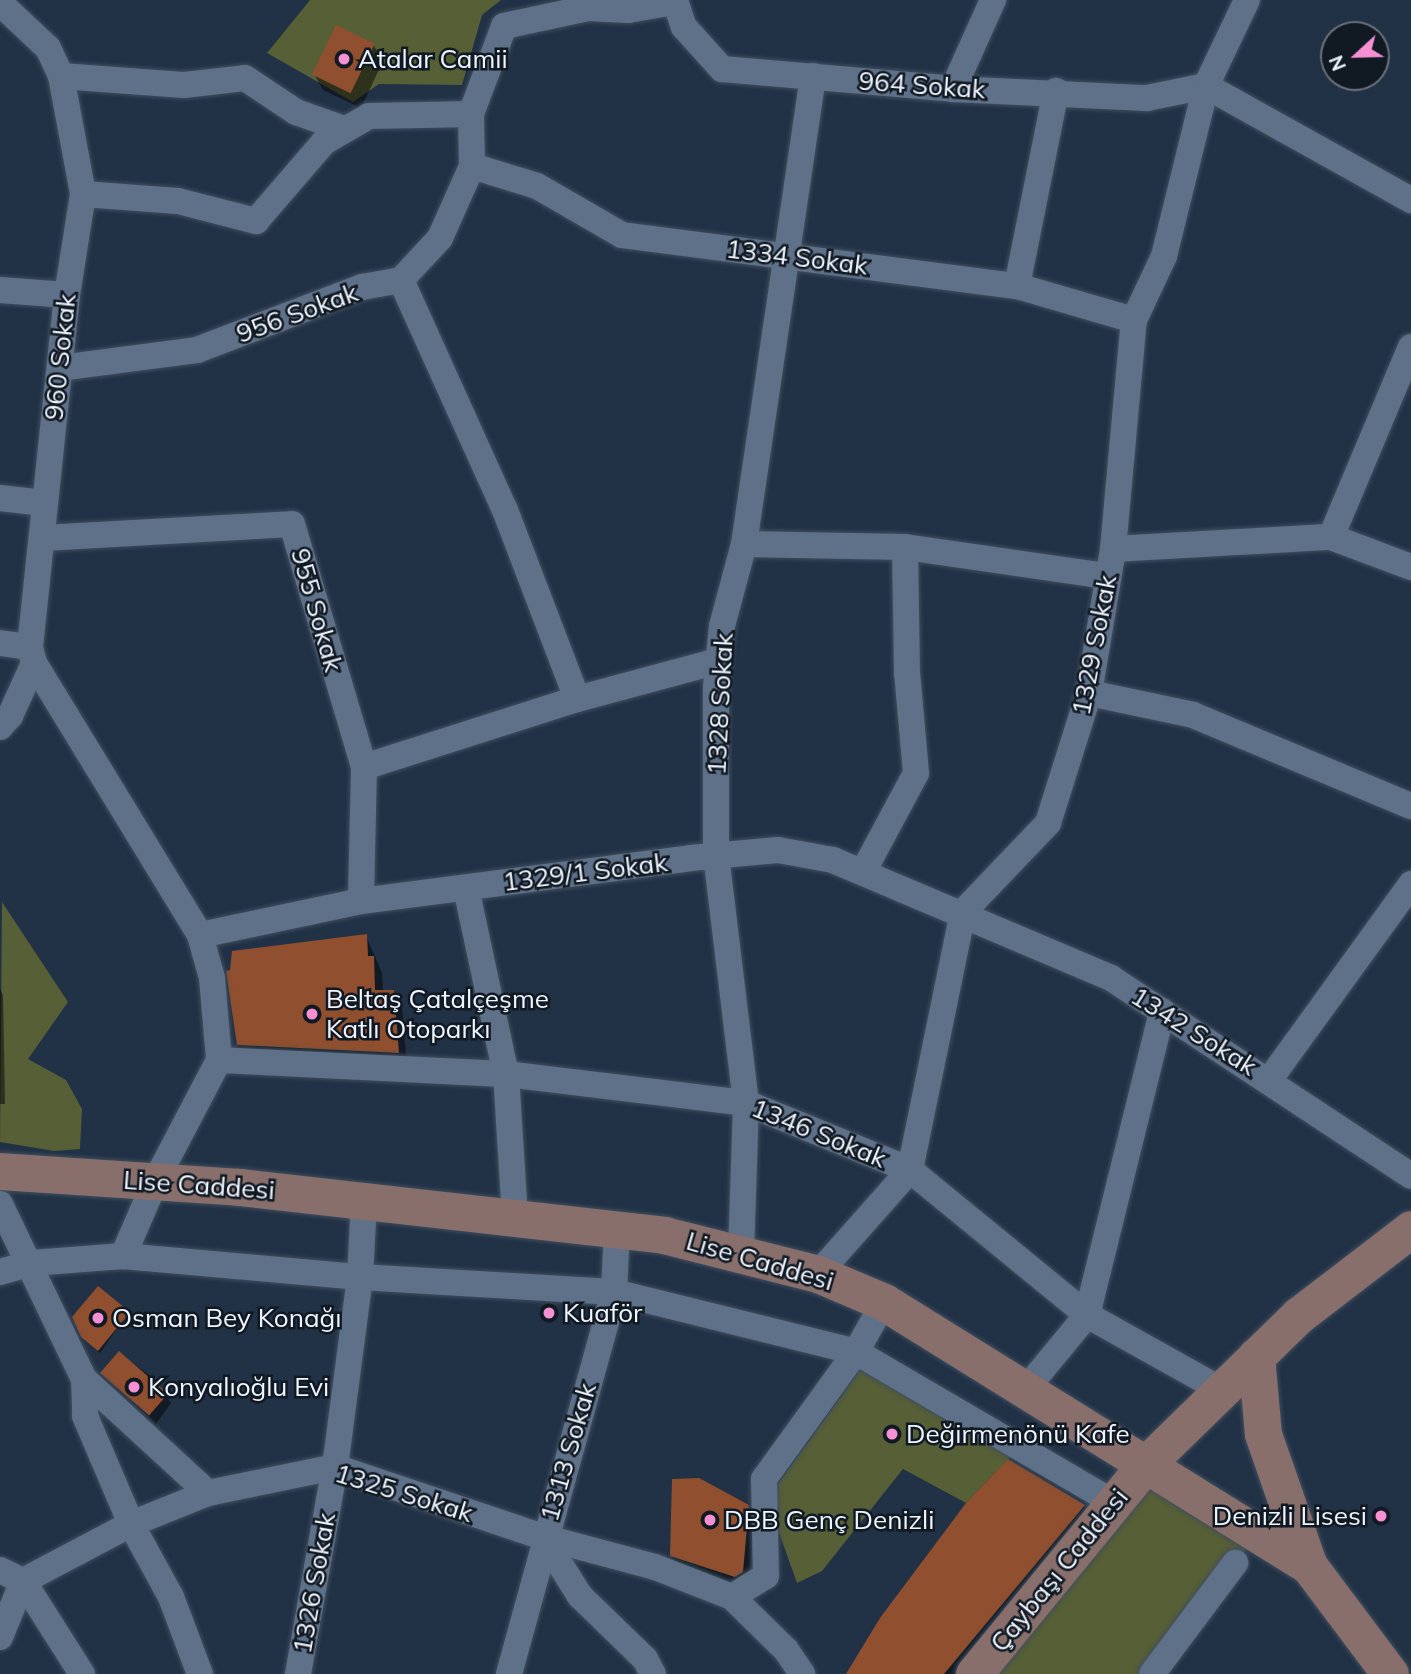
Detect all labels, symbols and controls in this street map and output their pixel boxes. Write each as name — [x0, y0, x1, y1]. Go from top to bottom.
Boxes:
north arrow — [1320, 21, 1390, 91]
place label: Atalar Camii — [358, 43, 508, 75]
marker: Atalar Camii — [336, 51, 352, 67]
text: N — [1324, 52, 1351, 74]
street label: 964 Sokak — [858, 65, 986, 105]
street label: 1334 Sokak — [724, 233, 870, 281]
street label: 956 Sokak — [232, 277, 362, 349]
street label: 960 Sokak — [38, 292, 82, 422]
street label: 955 Sokak — [285, 545, 349, 675]
street label: 1329 Sokak — [1065, 572, 1123, 718]
street label: 1328 Sokak — [701, 632, 739, 776]
street label: 1329/1 Sokak — [501, 846, 669, 898]
street label: 1342 Sokak — [1125, 980, 1263, 1082]
place label: Beltaş Çatalçeşme Katlı Otoparkı — [326, 983, 549, 1044]
marker: Beltaş Çatalçeşme Katlı Otoparkı — [304, 1006, 320, 1022]
street label: 1346 Sokak — [747, 1092, 891, 1174]
street label: Lise Caddesi — [122, 1164, 276, 1206]
street label: Lise Caddesi — [683, 1225, 837, 1297]
place label: Kuaför — [563, 1297, 643, 1329]
place label: Osman Bey Konağı — [112, 1302, 341, 1334]
marker: Kuaför — [541, 1305, 557, 1321]
marker: Osman Bey Konağı — [90, 1310, 106, 1326]
place label: Konyalıoğlu Evi — [148, 1371, 329, 1403]
marker: Konyalıoğlu Evi — [126, 1379, 142, 1395]
street label: 1313 Sokak — [533, 1379, 603, 1525]
place label: Değirmenönü Kafe — [906, 1418, 1130, 1450]
marker: Değirmenönü Kafe — [884, 1426, 900, 1442]
street label: 1325 Sokak — [331, 1457, 477, 1529]
street label: Çaybaşı Caddesi — [984, 1482, 1134, 1658]
place label: Denizli Lisesi — [1213, 1500, 1367, 1532]
place label: DBB Genç Denizli — [724, 1504, 934, 1536]
marker: Denizli Lisesi — [1373, 1508, 1389, 1524]
street label: 1326 Sokak — [286, 1510, 342, 1656]
marker: DBB Genç Denizli — [702, 1512, 718, 1528]

